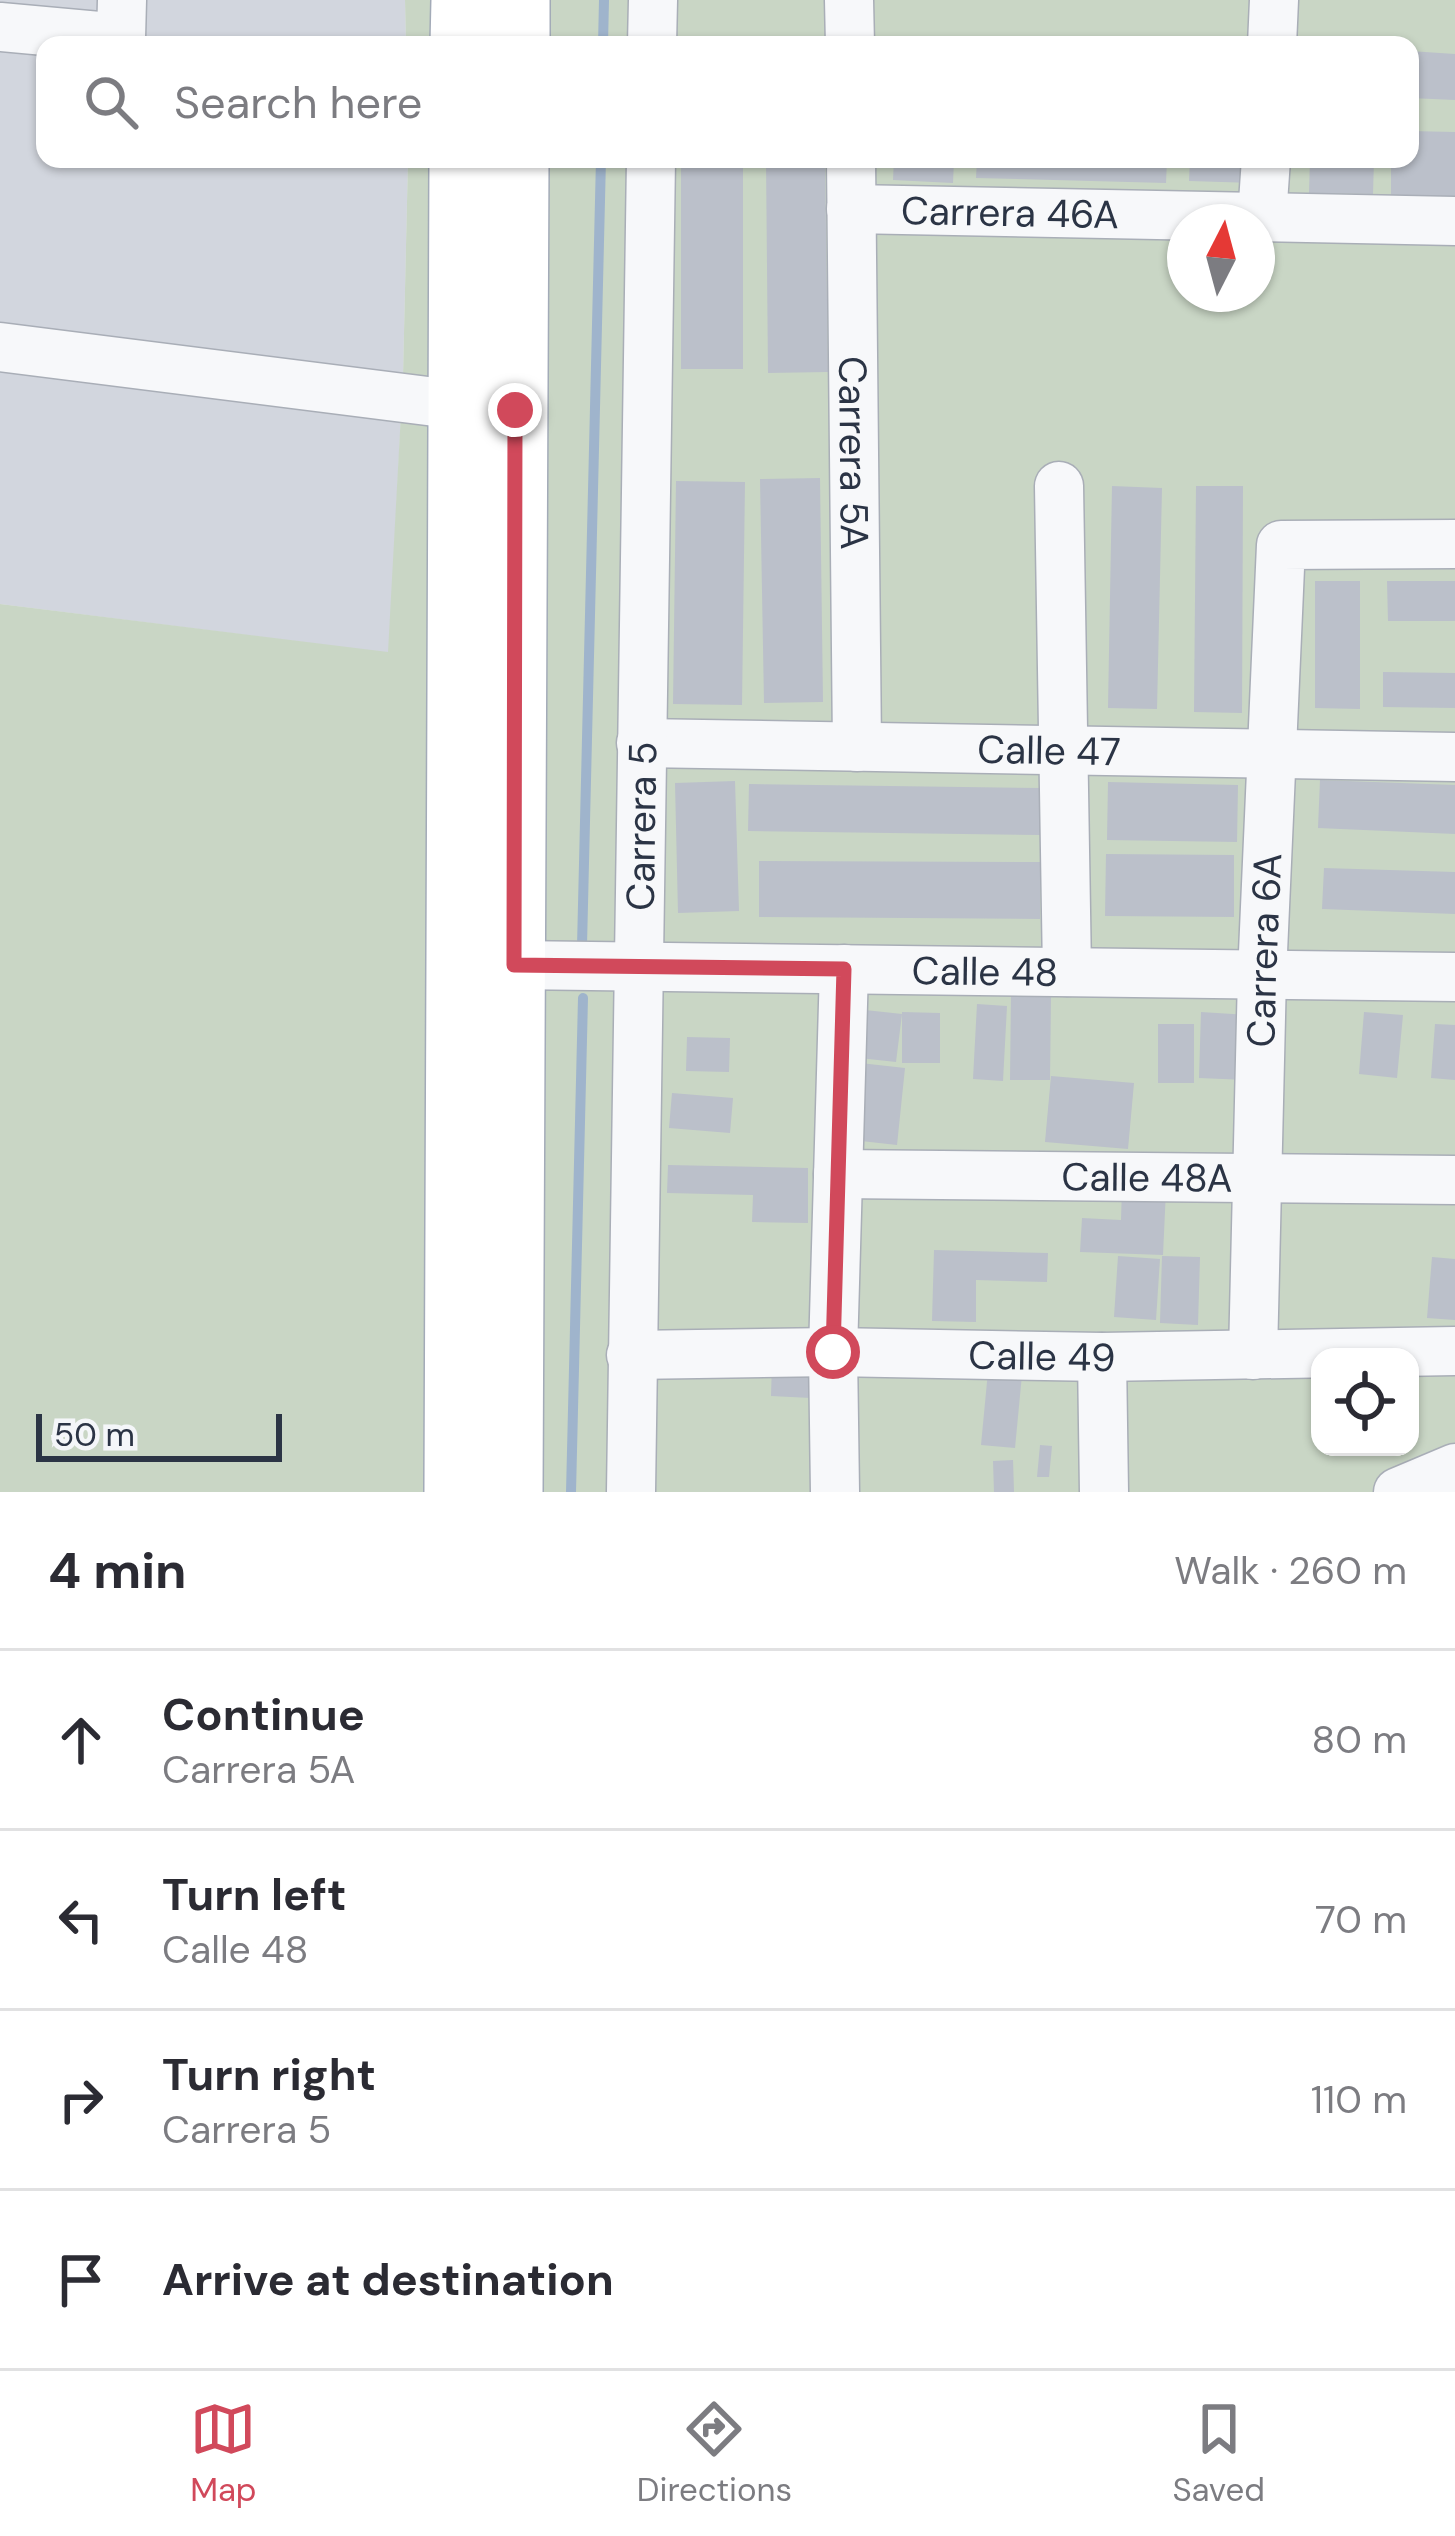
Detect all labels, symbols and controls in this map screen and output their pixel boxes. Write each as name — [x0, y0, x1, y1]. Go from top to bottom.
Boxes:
search box — [36, 36, 1419, 168]
icon: search — [78, 69, 144, 135]
text: Search here — [174, 73, 422, 132]
street label: Carrera 46A — [900, 185, 1119, 240]
north arrow — [1167, 204, 1275, 312]
street label: Carrera 5A — [827, 356, 880, 550]
route end — [488, 383, 542, 437]
street label: Calle 47 — [977, 724, 1121, 777]
street label: Carrera 5 — [615, 741, 668, 911]
street label: Carrera 6A — [1235, 852, 1293, 1048]
street label: Calle 48 — [911, 945, 1059, 998]
street label: Calle 48A — [1061, 1151, 1233, 1204]
route start — [806, 1325, 860, 1379]
street label: Calle 49 — [968, 1330, 1116, 1383]
map controls — [1311, 1348, 1419, 1456]
button: locate — [1311, 1348, 1419, 1456]
scale bar — [36, 1408, 282, 1461]
text: 50 m — [54, 1413, 135, 1456]
text: 4 min — [48, 1537, 187, 1604]
text: Walk · 260 m — [1174, 1545, 1407, 1596]
text: Continue — [162, 1685, 365, 1744]
icon: ahead — [48, 1707, 114, 1773]
text: 80 m — [1311, 1714, 1407, 1765]
text: Carrera 5A — [162, 1744, 355, 1795]
text: Turn left — [162, 1865, 346, 1924]
icon: left — [48, 1887, 114, 1953]
text: 70 m — [1315, 1894, 1407, 1945]
text: Calle 48 — [162, 1924, 308, 1975]
text: Turn right — [162, 2045, 376, 2104]
icon: right — [48, 2067, 114, 2133]
text: 110 m — [1311, 2074, 1407, 2125]
text: Carrera 5 — [162, 2104, 331, 2155]
icon: arrive — [48, 2247, 114, 2313]
text: Arrive at destination — [162, 2250, 614, 2309]
tab: Map — [190, 2396, 257, 2511]
tab: Directions — [637, 2396, 792, 2511]
tab: Saved — [1172, 2396, 1265, 2511]

